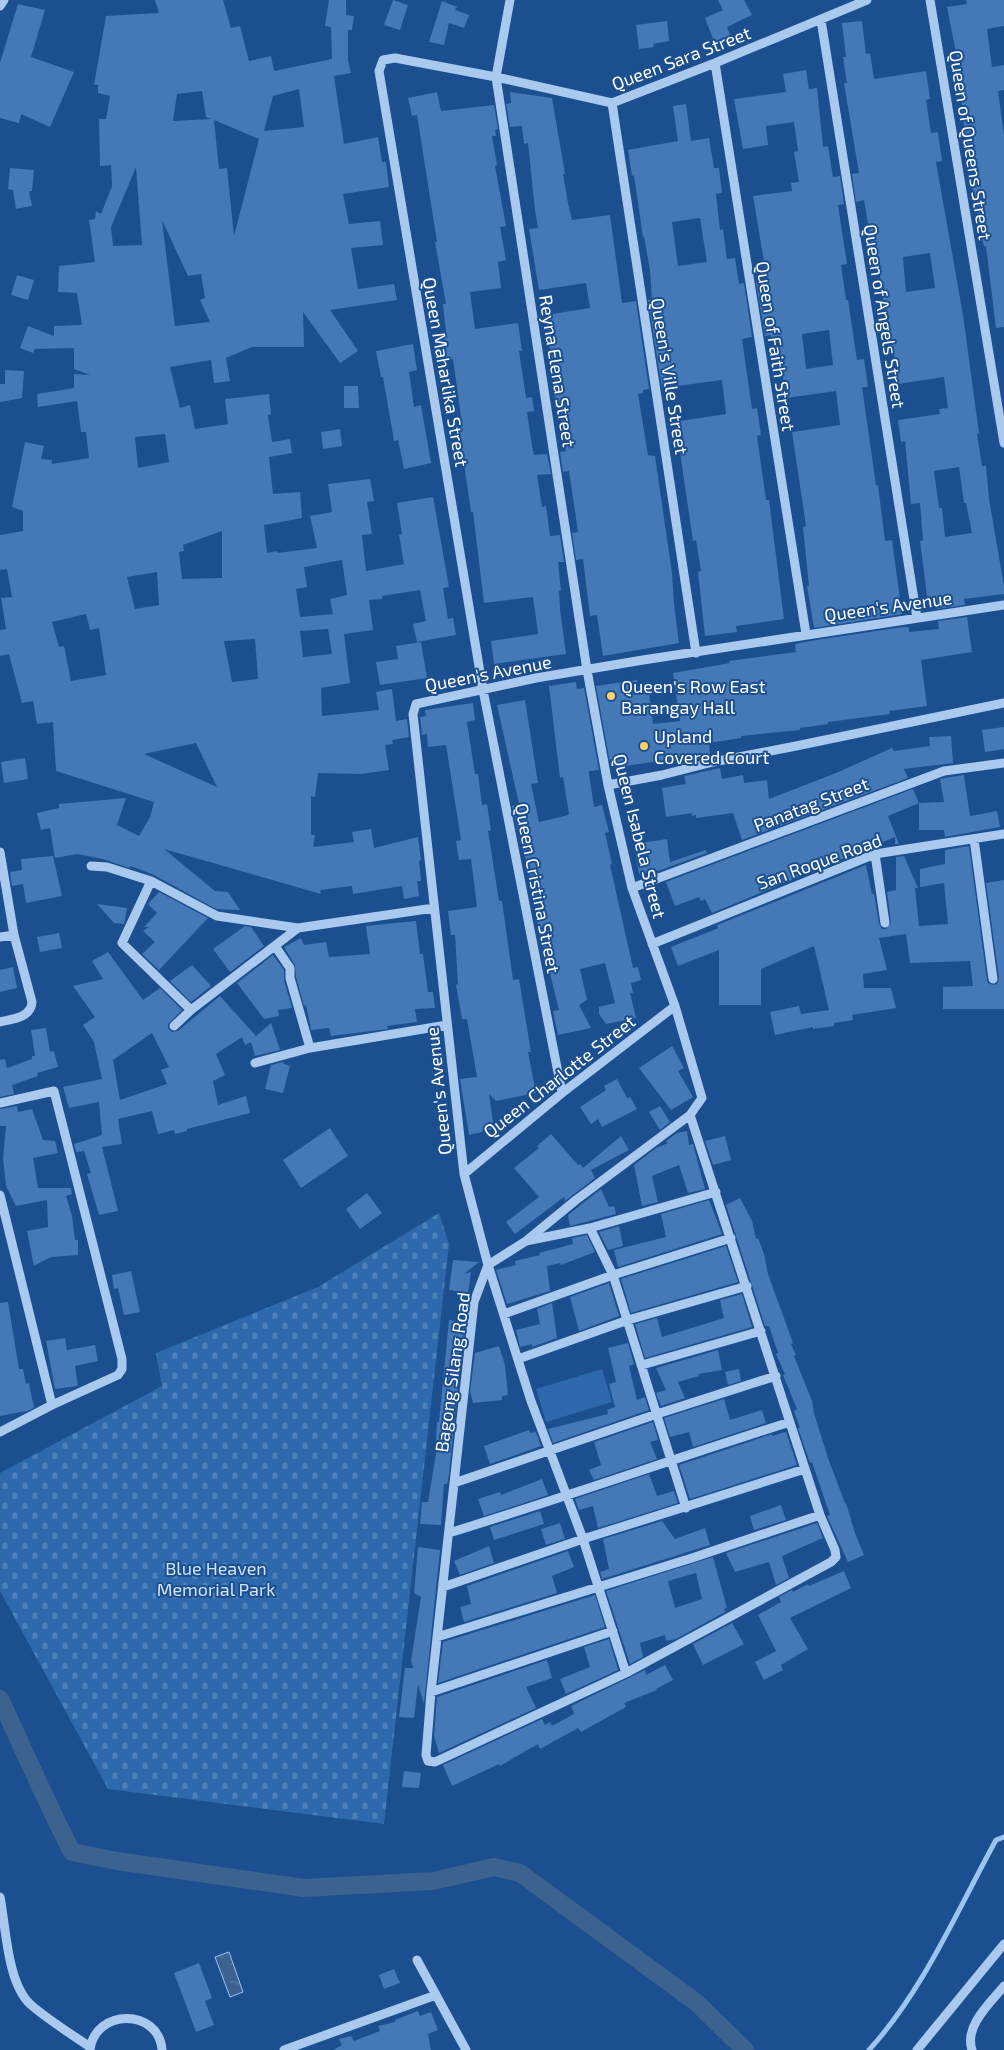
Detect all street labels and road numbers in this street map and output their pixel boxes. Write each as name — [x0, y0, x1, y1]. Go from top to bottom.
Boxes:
street label: Queen Sara Street — [608, 21, 754, 95]
street label: Queen of Queens Street — [945, 48, 997, 242]
street label: Queen of Angels Street — [860, 222, 910, 410]
street label: Queen of Faith Street — [752, 259, 800, 433]
street label: Queen Maharlika Street — [418, 275, 474, 469]
street label: Reyna Elena Street — [535, 293, 581, 449]
street label: Queen's Ville Street — [647, 296, 693, 456]
street label: Queen's Avenue — [823, 586, 953, 626]
street label: Queen's Avenue — [423, 650, 553, 696]
street label: Queen Isabela Street — [609, 751, 671, 921]
street label: Panatag Street — [750, 772, 872, 836]
street label: Queen Cristina Street — [511, 801, 565, 975]
street label: San Roque Road — [754, 828, 884, 894]
street label: Queen Charlotte Street — [479, 1010, 640, 1142]
street label: Queen's Avenue — [420, 1026, 456, 1156]
street label: Bagong Silang Road — [430, 1290, 474, 1454]

